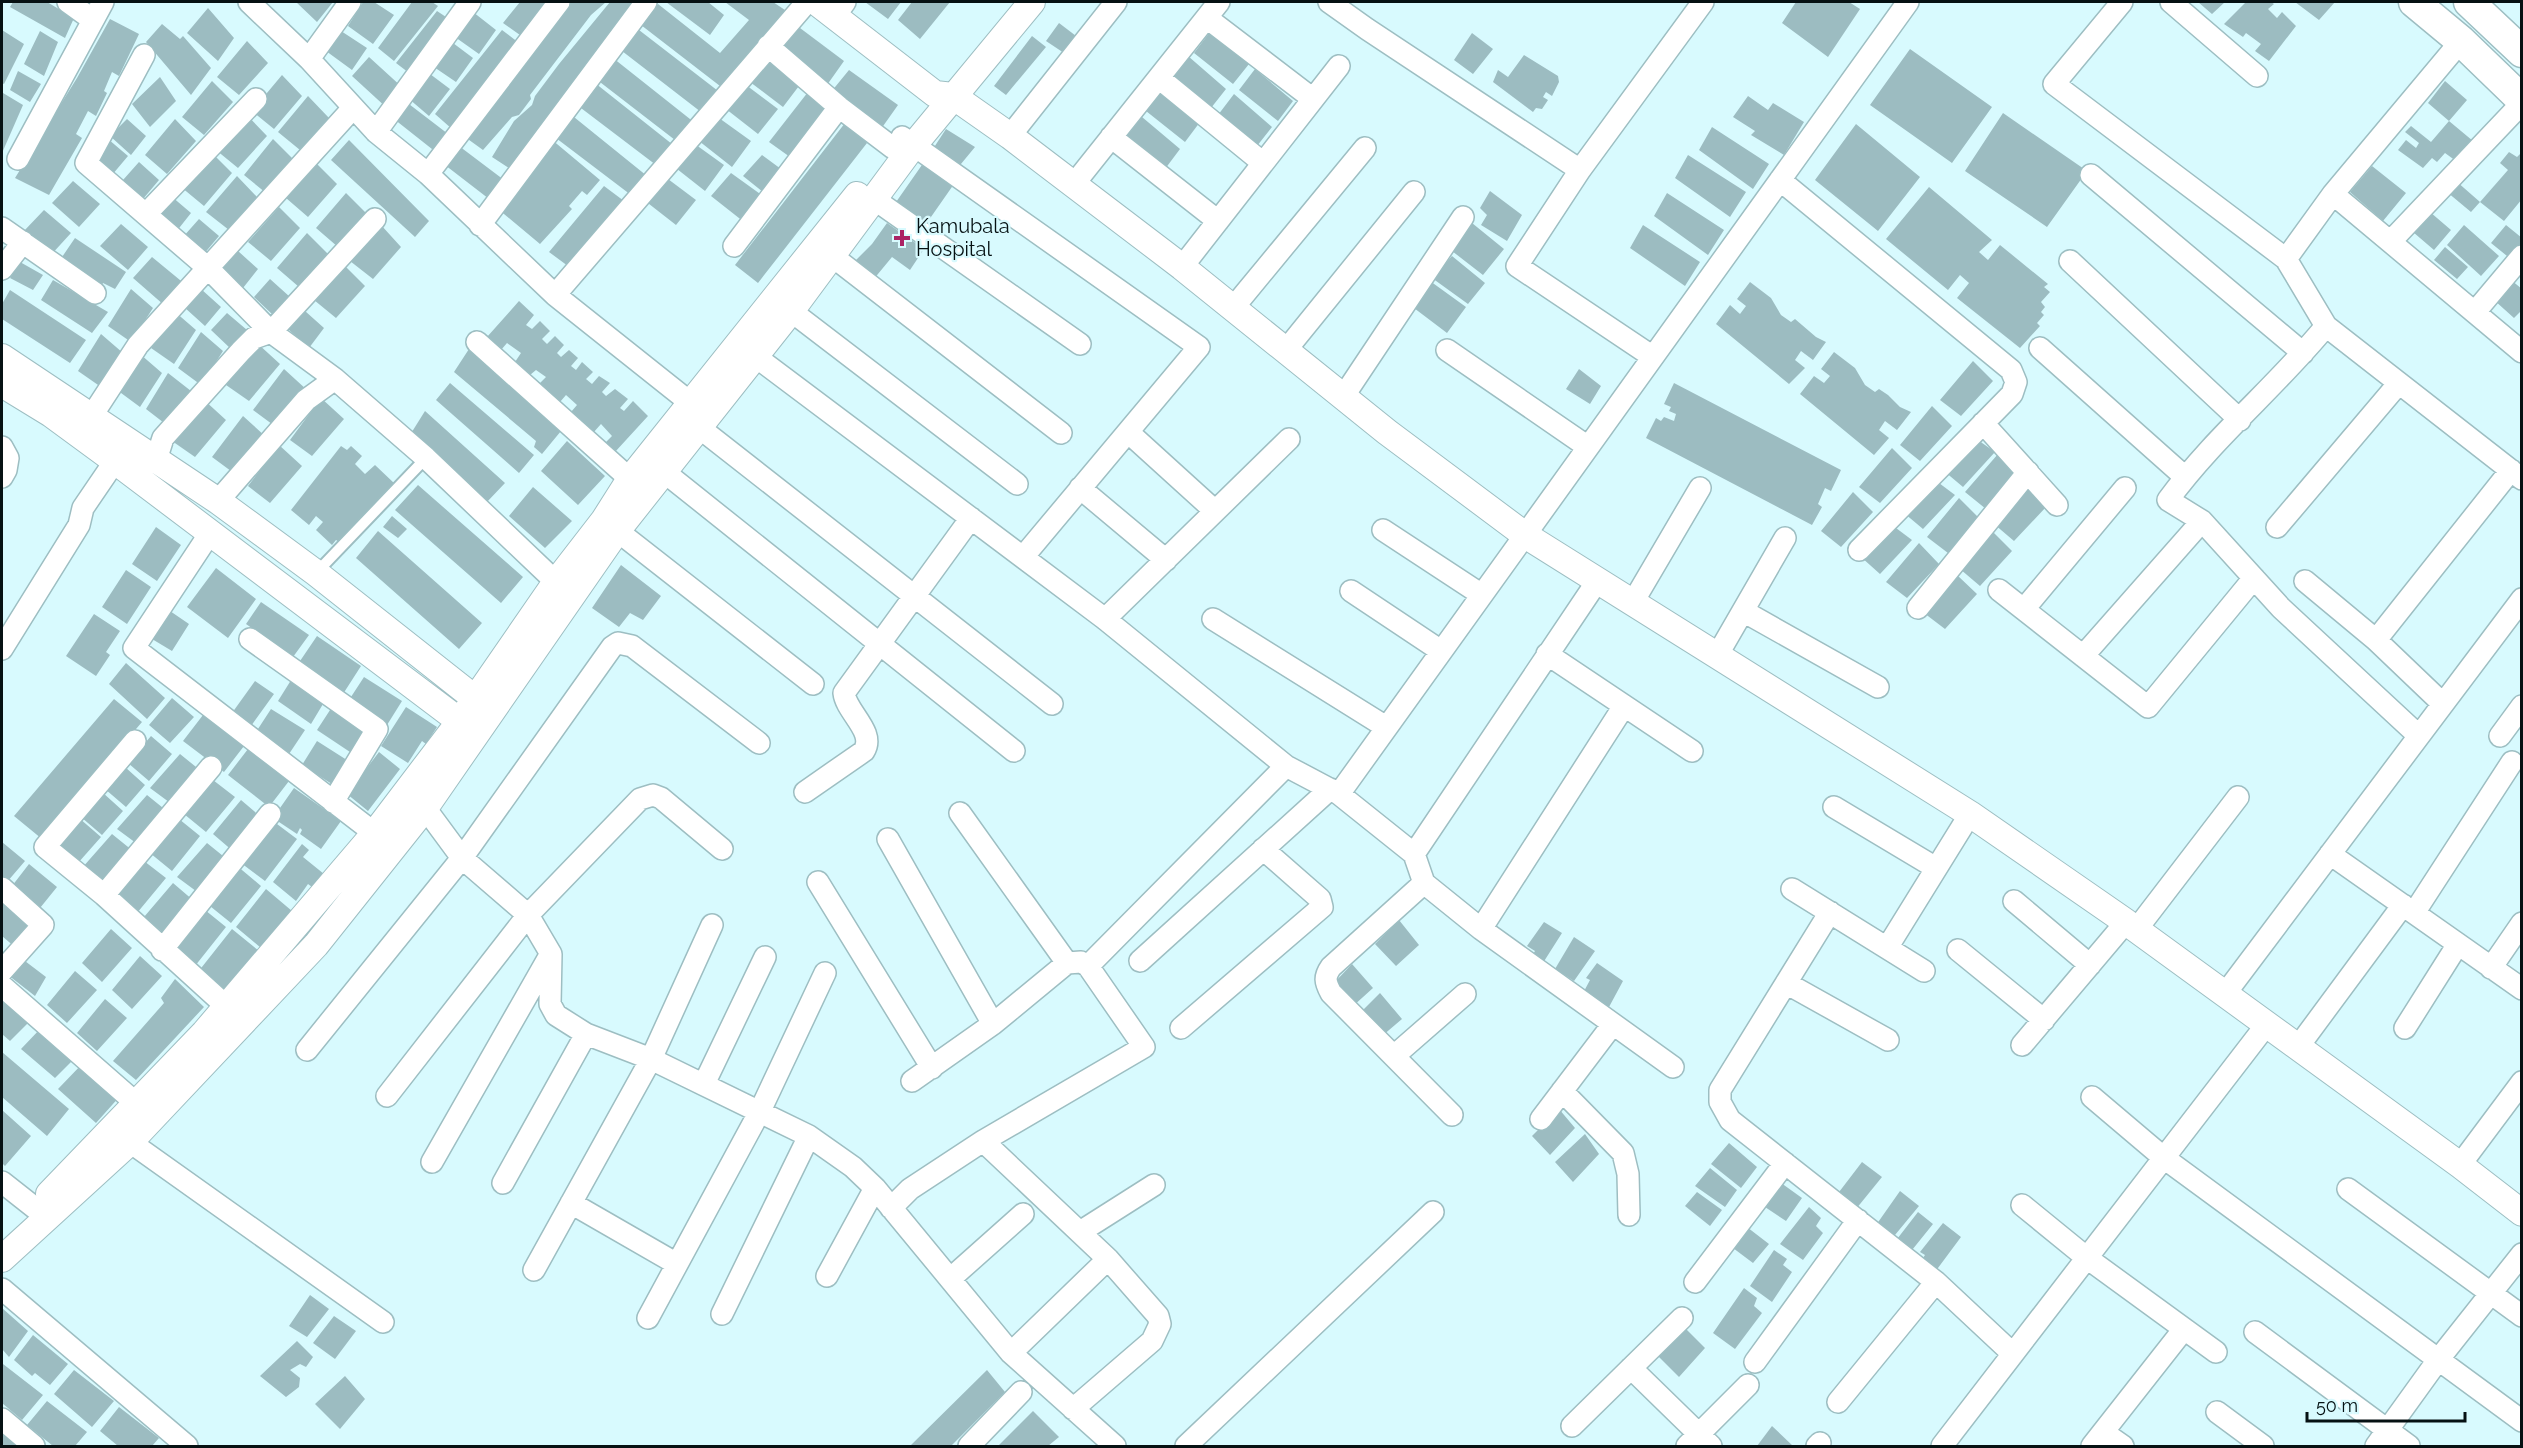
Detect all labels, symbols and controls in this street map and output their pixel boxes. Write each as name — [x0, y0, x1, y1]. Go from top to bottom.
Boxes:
place label: Kamubala Hospital — [916, 214, 1010, 261]
marker: Kamubala Hospital — [893, 229, 911, 247]
scale bar — [2307, 1385, 2464, 1423]
text: 50 m — [2316, 1395, 2358, 1416]

